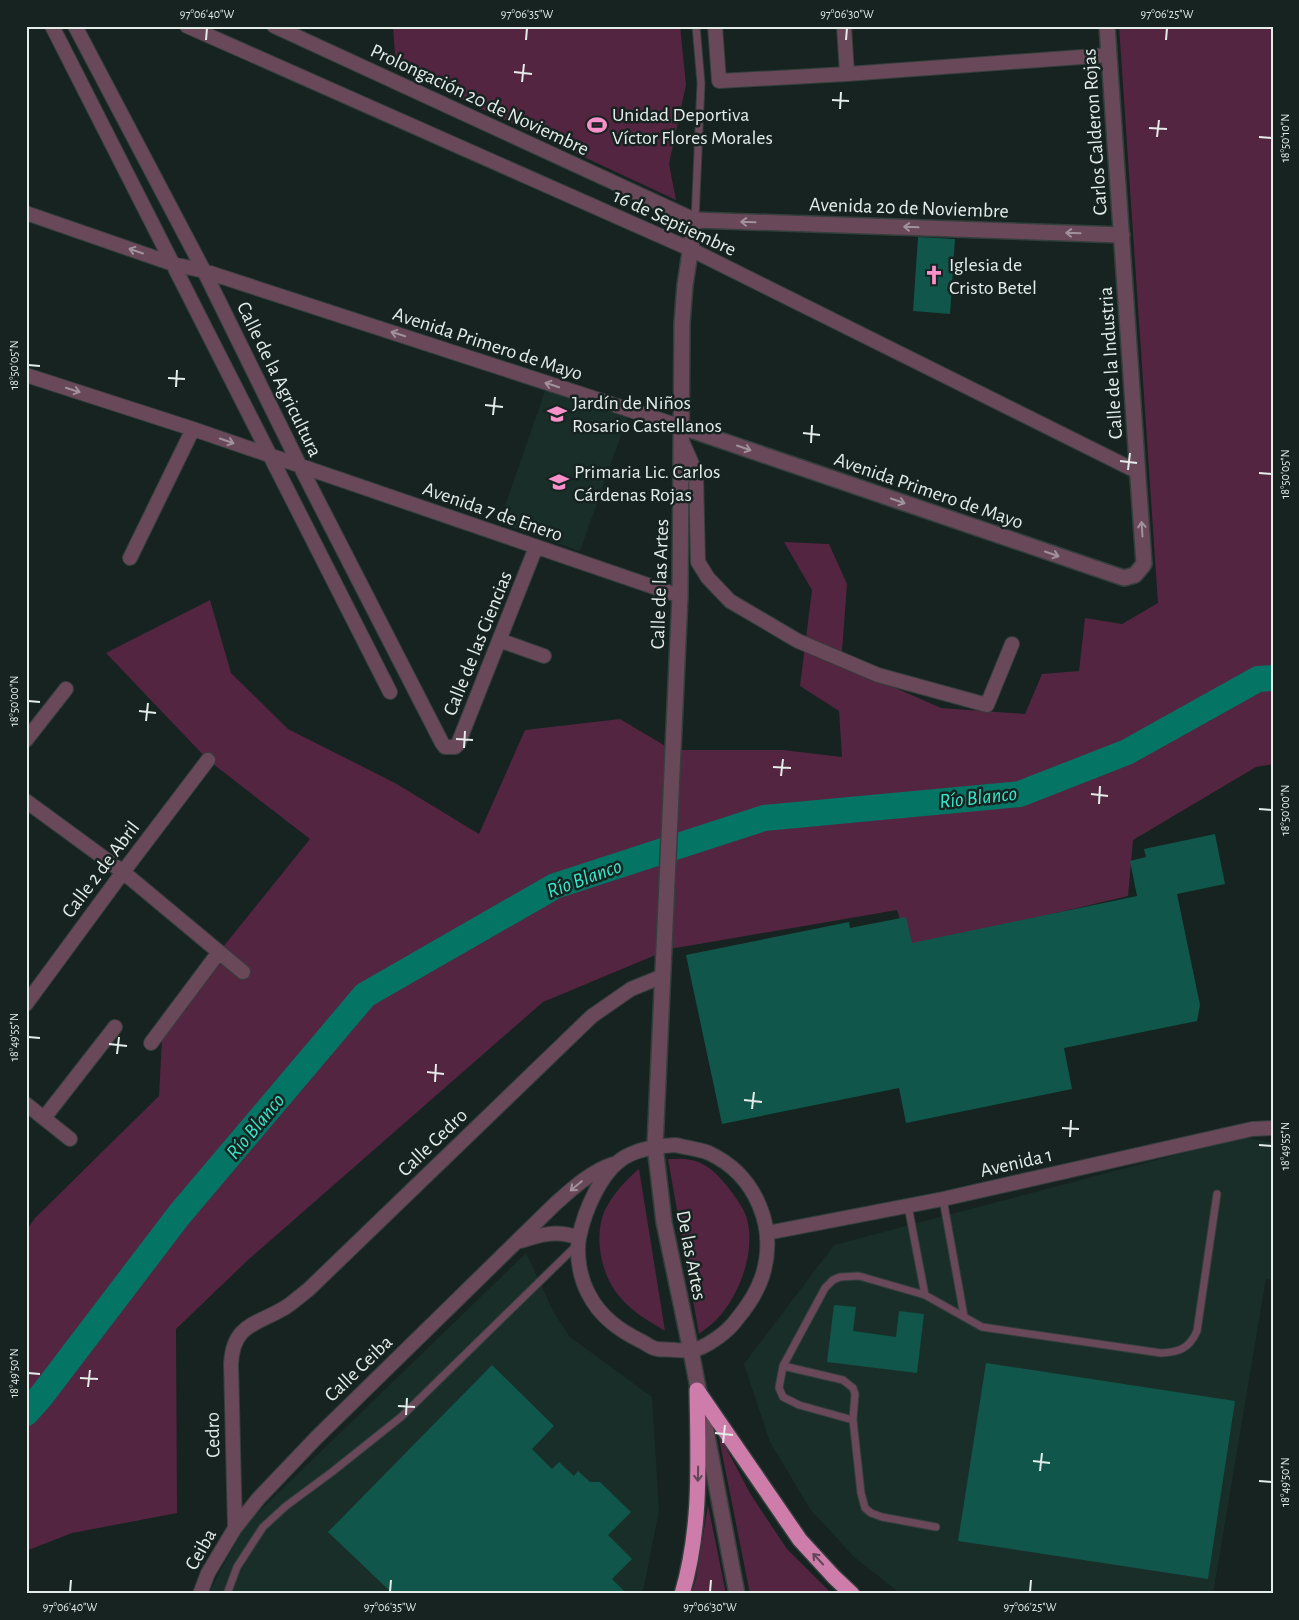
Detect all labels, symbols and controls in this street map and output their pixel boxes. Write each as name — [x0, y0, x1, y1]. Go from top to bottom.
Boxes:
text: 97°06'40"W — [180, 8, 235, 20]
text: 97°06'35"W — [501, 8, 553, 20]
text: 97°06'30"W — [820, 8, 874, 20]
text: 97°06'25"W — [1141, 8, 1194, 20]
street label: Prolongación 20 de Noviembre — [367, 40, 592, 159]
street label: Carlos Calderon Rojas — [1079, 48, 1111, 216]
place label: Unidad Deportiva Víctor Flores Morales — [612, 105, 773, 148]
sports icon: Unidad Deportiva Víctor Flores Morales — [586, 114, 608, 136]
text: 18°50'10"N — [1279, 114, 1291, 162]
street label: 16 de Septiembre — [610, 186, 739, 260]
street label: Avenida 20 de Noviembre — [809, 195, 1009, 221]
one-way arrow — [741, 217, 757, 227]
one-way arrow — [903, 223, 919, 232]
one-way arrow — [1066, 228, 1082, 238]
one-way arrow — [128, 246, 144, 255]
place label: Iglesia de Cristo Betel — [949, 255, 1037, 298]
church icon: Iglesia de Cristo Betel — [923, 264, 945, 286]
street label: Calle de la Industria — [1096, 286, 1126, 440]
street label: Calle de la Agricultura — [233, 299, 325, 460]
street label: Avenida Primero de Mayo — [390, 304, 585, 384]
one-way arrow — [390, 329, 406, 338]
text: 18°50'05"N — [8, 340, 20, 390]
one-way arrow — [544, 379, 560, 389]
one-way arrow — [64, 385, 80, 395]
place label: Jardín de Niños Rosario Castellanos — [572, 393, 722, 436]
school or university icon: Jardín de Niños Rosario Castellanos — [546, 403, 568, 425]
one-way arrow — [219, 437, 234, 446]
one-way arrow — [736, 444, 752, 454]
street label: Avenida Primero de Mayo — [832, 449, 1026, 533]
text: 18°50'05"N — [1279, 449, 1291, 499]
place label: Primaria Lic. Carlos Cárdenas Rojas — [574, 462, 721, 505]
school or university icon: Primaria Lic. Carlos Cárdenas Rojas — [548, 471, 570, 493]
street label: Avenida 7 de Enero — [420, 479, 565, 545]
one-way arrow — [890, 497, 905, 506]
street label: Calle de las Artes — [648, 519, 672, 650]
one-way arrow — [1137, 522, 1146, 538]
one-way arrow — [1044, 549, 1060, 559]
street label: Calle de las Ciencias — [440, 568, 516, 718]
text: 18°50'00"N — [8, 676, 20, 726]
water label: Río Blanco — [938, 783, 1018, 812]
text: 18°50'00"N — [1279, 785, 1291, 835]
street label: Calle 2 de Abril — [58, 818, 143, 922]
water label: Río Blanco — [544, 855, 624, 902]
text: 18°49'55"N — [8, 1013, 20, 1061]
water label: Río Blanco — [222, 1090, 289, 1163]
street label: Calle Cedro — [394, 1105, 471, 1180]
text: 18°49'55"N — [1279, 1122, 1291, 1170]
street label: Avenida 1 — [978, 1145, 1054, 1181]
one-way arrow — [570, 1180, 583, 1191]
street label: De las Artes — [673, 1209, 710, 1302]
street label: Calle Ceiba — [321, 1332, 396, 1406]
text: 18°49'50"N — [8, 1348, 20, 1398]
street label: Cedro — [203, 1412, 223, 1458]
text: 18°49'50"N — [1279, 1457, 1291, 1507]
one-way arrow — [693, 1465, 703, 1481]
street label: Ceiba — [182, 1526, 220, 1573]
one-way arrow — [812, 1553, 824, 1566]
text: 97°06'40"W — [43, 1601, 98, 1613]
text: 97°06'35"W — [364, 1601, 416, 1613]
text: 97°06'30"W — [683, 1601, 737, 1613]
text: 97°06'25"W — [1004, 1601, 1057, 1613]

